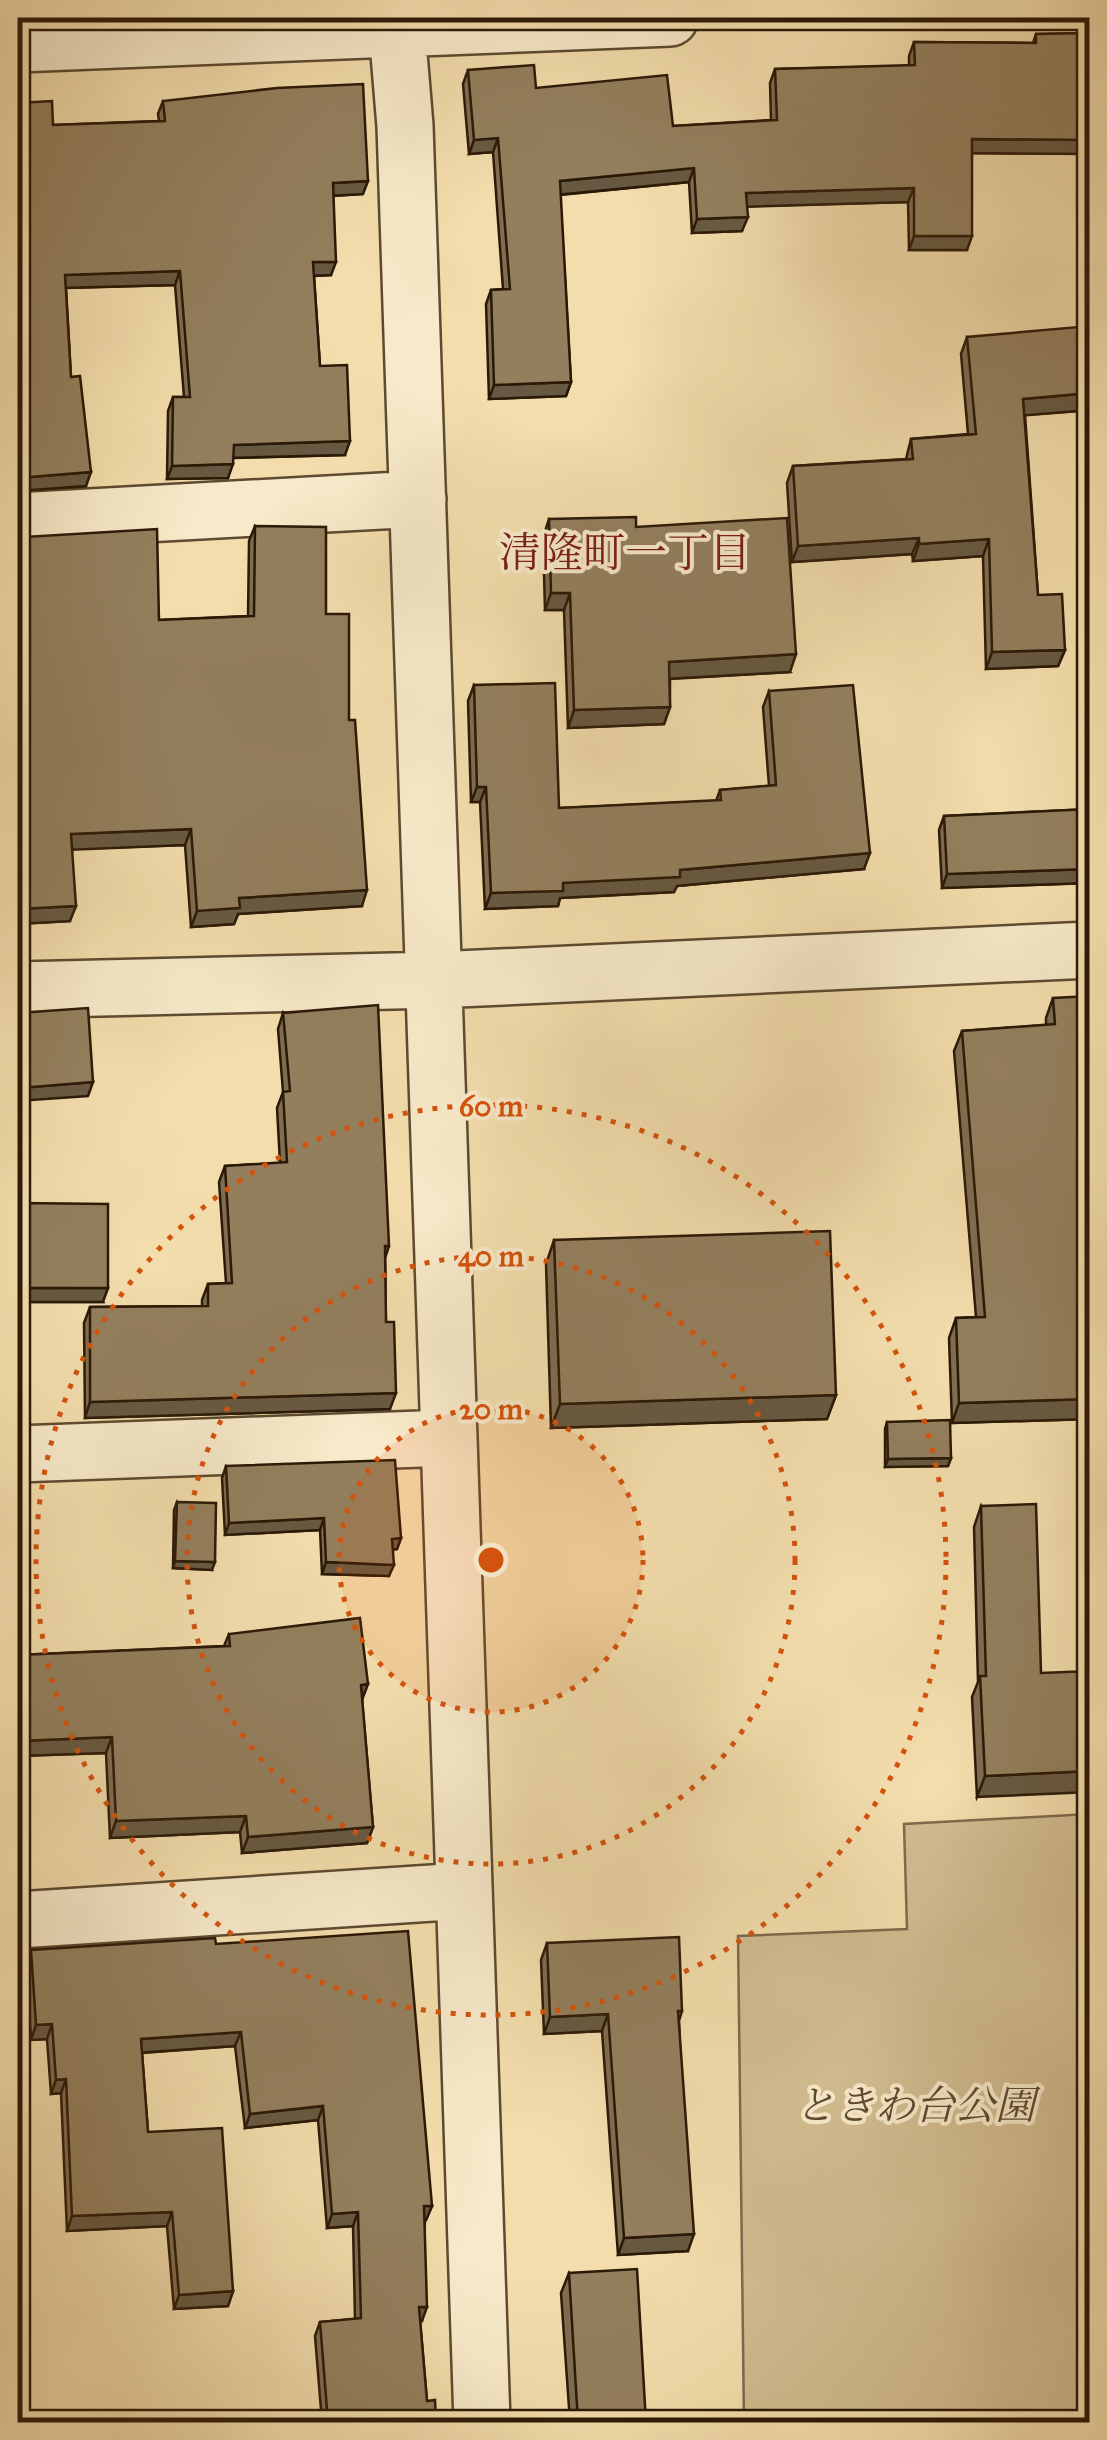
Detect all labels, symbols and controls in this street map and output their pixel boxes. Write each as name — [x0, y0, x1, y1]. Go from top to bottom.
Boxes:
district label: 清隆町一丁目 — [499, 527, 751, 579]
text: 60 m — [459, 1088, 524, 1124]
text: 40 m — [458, 1238, 525, 1274]
text: 20 m — [459, 1391, 524, 1427]
centre of rings — [473, 1542, 509, 1578]
park label: ときわ台公園 — [795, 2081, 1041, 2130]

